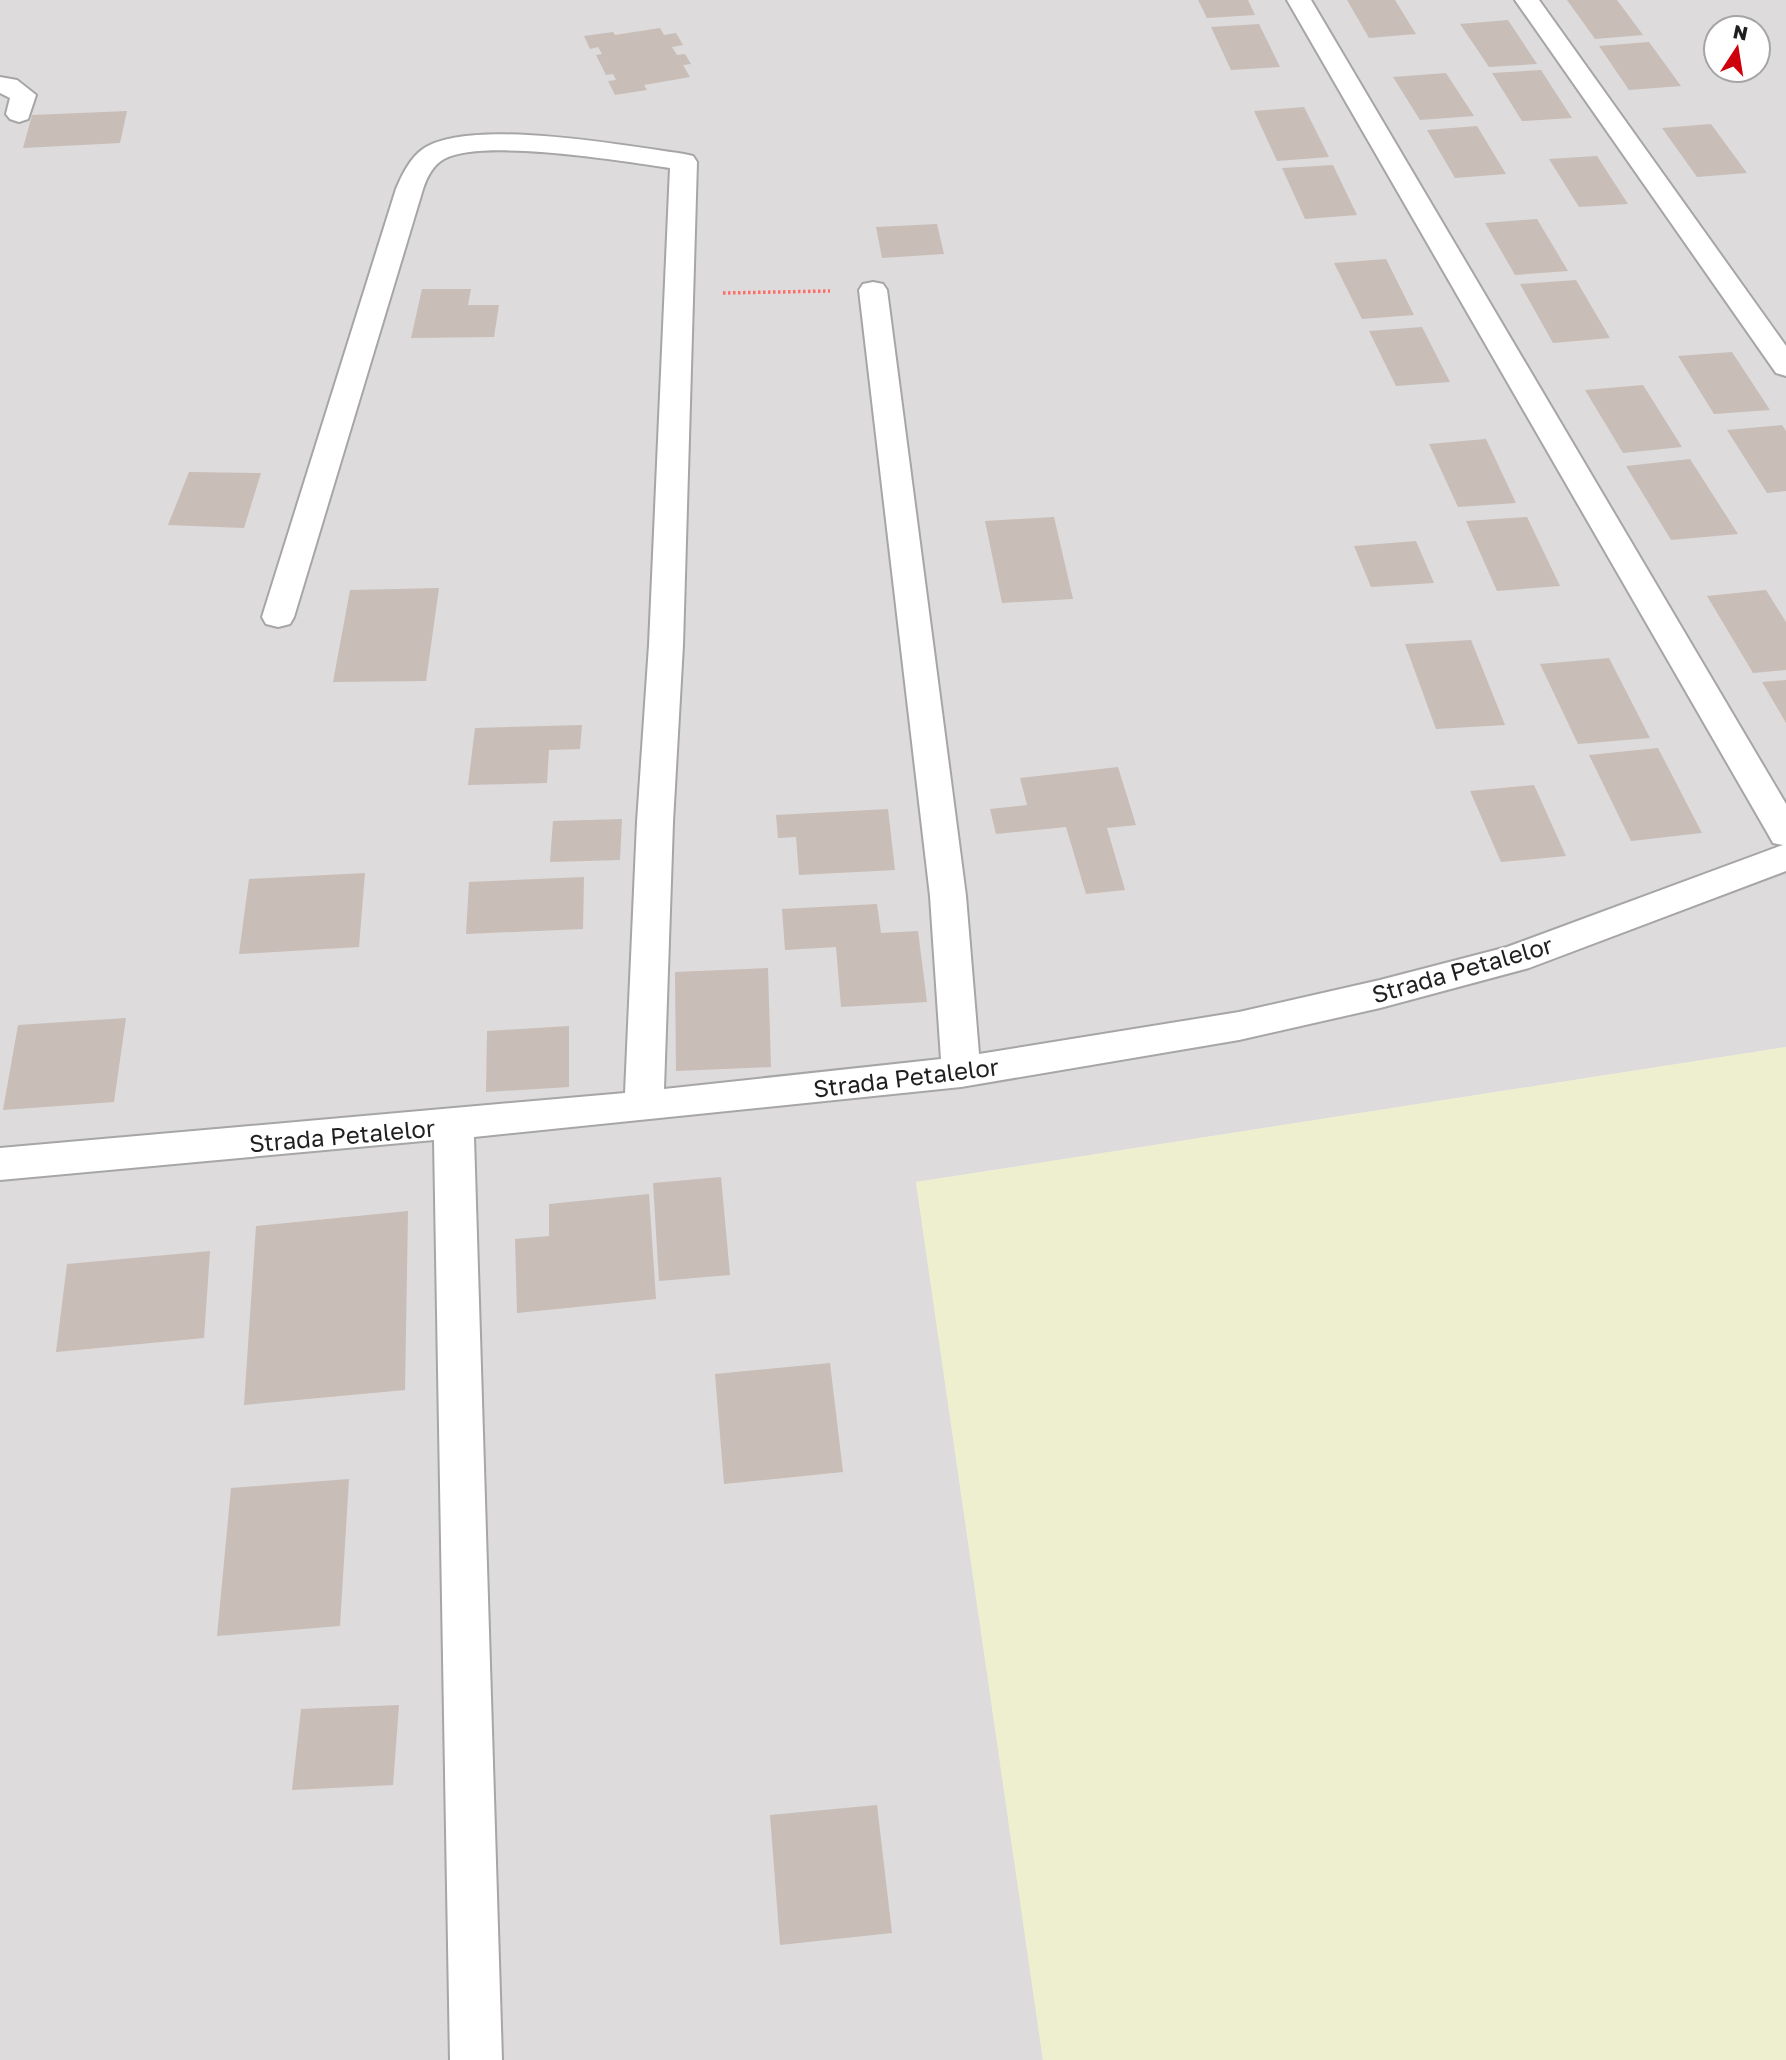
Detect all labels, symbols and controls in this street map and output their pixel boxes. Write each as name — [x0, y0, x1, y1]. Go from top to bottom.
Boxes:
north arrow — [1702, 14, 1772, 84]
text: N — [1731, 19, 1750, 45]
street label: Strada Petalelor — [1368, 929, 1556, 1009]
street label: Strada Petalelor — [812, 1051, 1000, 1103]
street label: Strada Petalelor — [248, 1112, 436, 1158]

